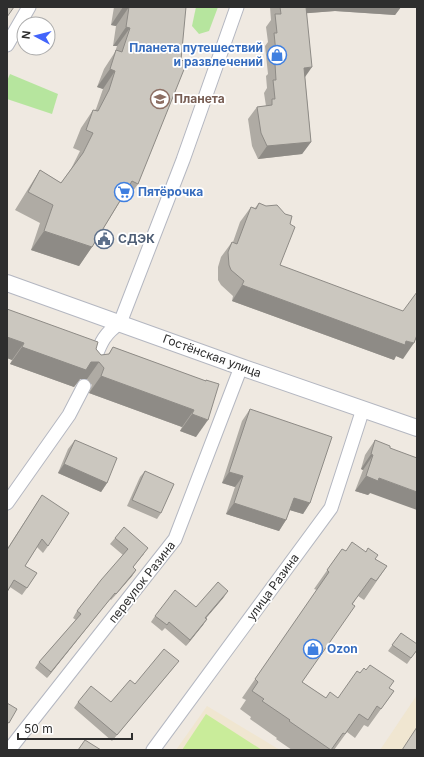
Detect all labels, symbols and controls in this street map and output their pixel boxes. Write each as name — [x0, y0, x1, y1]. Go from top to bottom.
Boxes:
north arrow — [16, 16, 56, 56]
text: N — [19, 30, 34, 40]
place label: Планета путешествий и развлечений — [129, 40, 263, 69]
shop icon: Планета путешествий и развлечений — [266, 44, 288, 66]
school or university icon: Планета — [149, 88, 171, 110]
place label: Планета — [174, 91, 225, 106]
supermarket icon: Пятёрочка — [113, 181, 135, 203]
place label: Пятёрочка — [138, 184, 203, 199]
public building icon: СДЭК — [93, 228, 115, 250]
place label: СДЭК — [118, 231, 155, 246]
street label: Гостёнская улица — [161, 331, 263, 380]
street label: переулок Разина — [105, 538, 178, 626]
street label: улица Разина — [243, 550, 302, 623]
shop icon: Ozon — [302, 638, 324, 660]
place label: Ozon — [327, 641, 358, 656]
scale bar — [18, 715, 132, 741]
text: 50 m — [24, 721, 53, 736]

